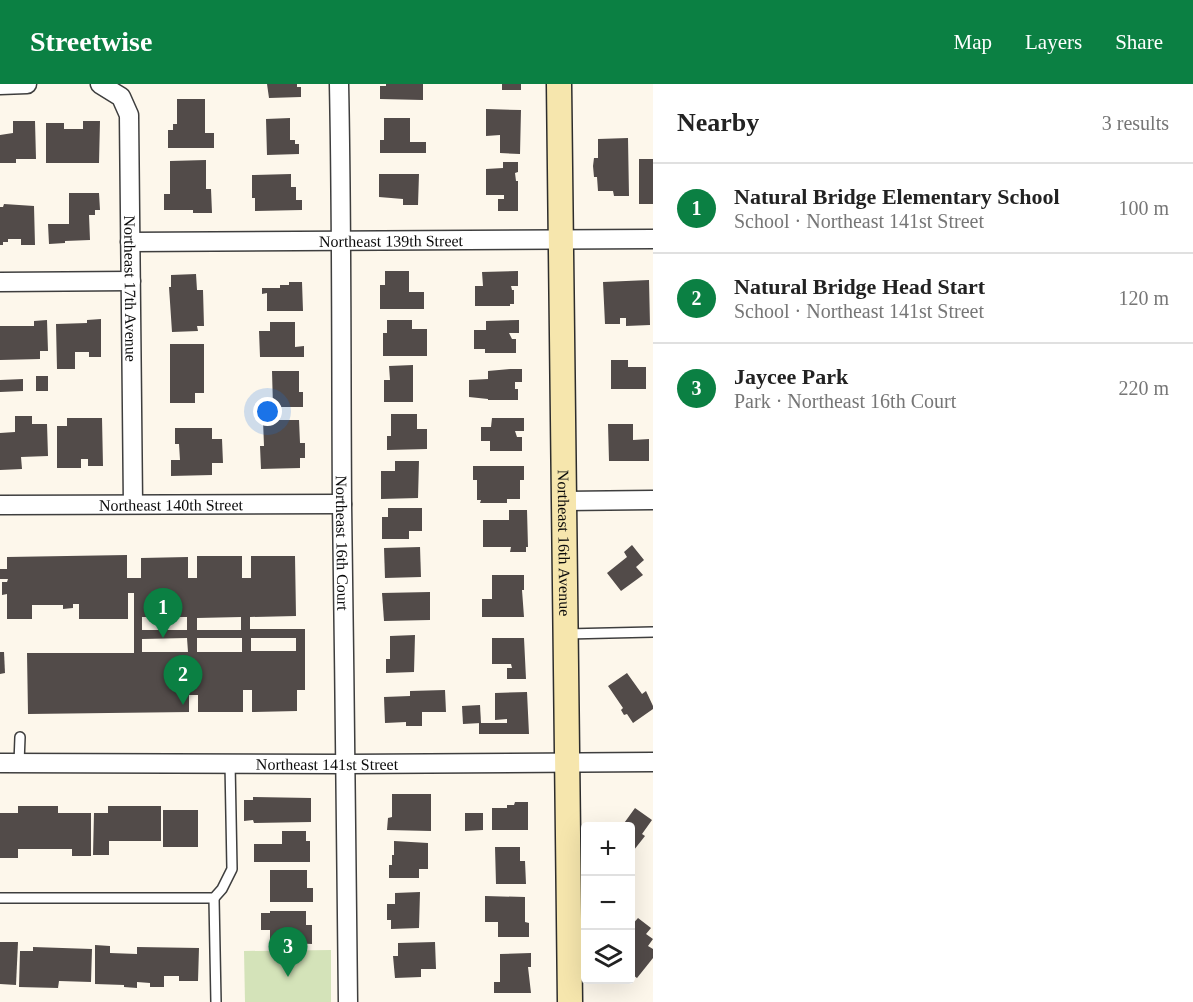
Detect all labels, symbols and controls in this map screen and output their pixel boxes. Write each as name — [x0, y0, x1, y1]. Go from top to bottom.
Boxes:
text: Streetwise — [30, 26, 152, 57]
text: Map — [954, 30, 992, 54]
text: Layers — [1025, 30, 1082, 54]
text: Share — [1115, 30, 1163, 54]
text: Nearby — [677, 108, 759, 137]
text: 3 results — [1102, 112, 1169, 134]
text: Natural Bridge Elementary School — [734, 184, 1060, 209]
text: 1 — [692, 197, 702, 219]
text: 100 m — [1118, 197, 1169, 219]
text: School · Northeast 141st Street — [734, 210, 984, 232]
street label: Northeast 17th Avenue — [121, 215, 140, 362]
street label: Northeast 139th Street — [319, 232, 464, 250]
text: Natural Bridge Head Start — [734, 274, 985, 299]
text: 2 — [692, 287, 702, 309]
text: 120 m — [1118, 287, 1169, 309]
text: School · Northeast 141st Street — [734, 300, 984, 322]
text: Jaycee Park — [734, 364, 848, 389]
text: 3 — [692, 377, 702, 399]
text: 220 m — [1118, 377, 1169, 399]
text: Park · Northeast 16th Court — [734, 390, 956, 412]
your location — [253, 397, 282, 426]
street label: Northeast 16th Avenue — [555, 470, 573, 616]
street label: Northeast 16th Court — [333, 475, 351, 611]
street label: Northeast 140th Street — [99, 496, 244, 514]
pin: 1 — [144, 588, 182, 638]
pin: 2 — [164, 656, 202, 705]
street label: Northeast 141st Street — [256, 756, 399, 773]
map controls — [581, 822, 635, 984]
button: + — [581, 822, 635, 876]
button: − — [581, 876, 635, 930]
pin: 3 — [268, 928, 308, 977]
button: layers — [581, 930, 635, 984]

